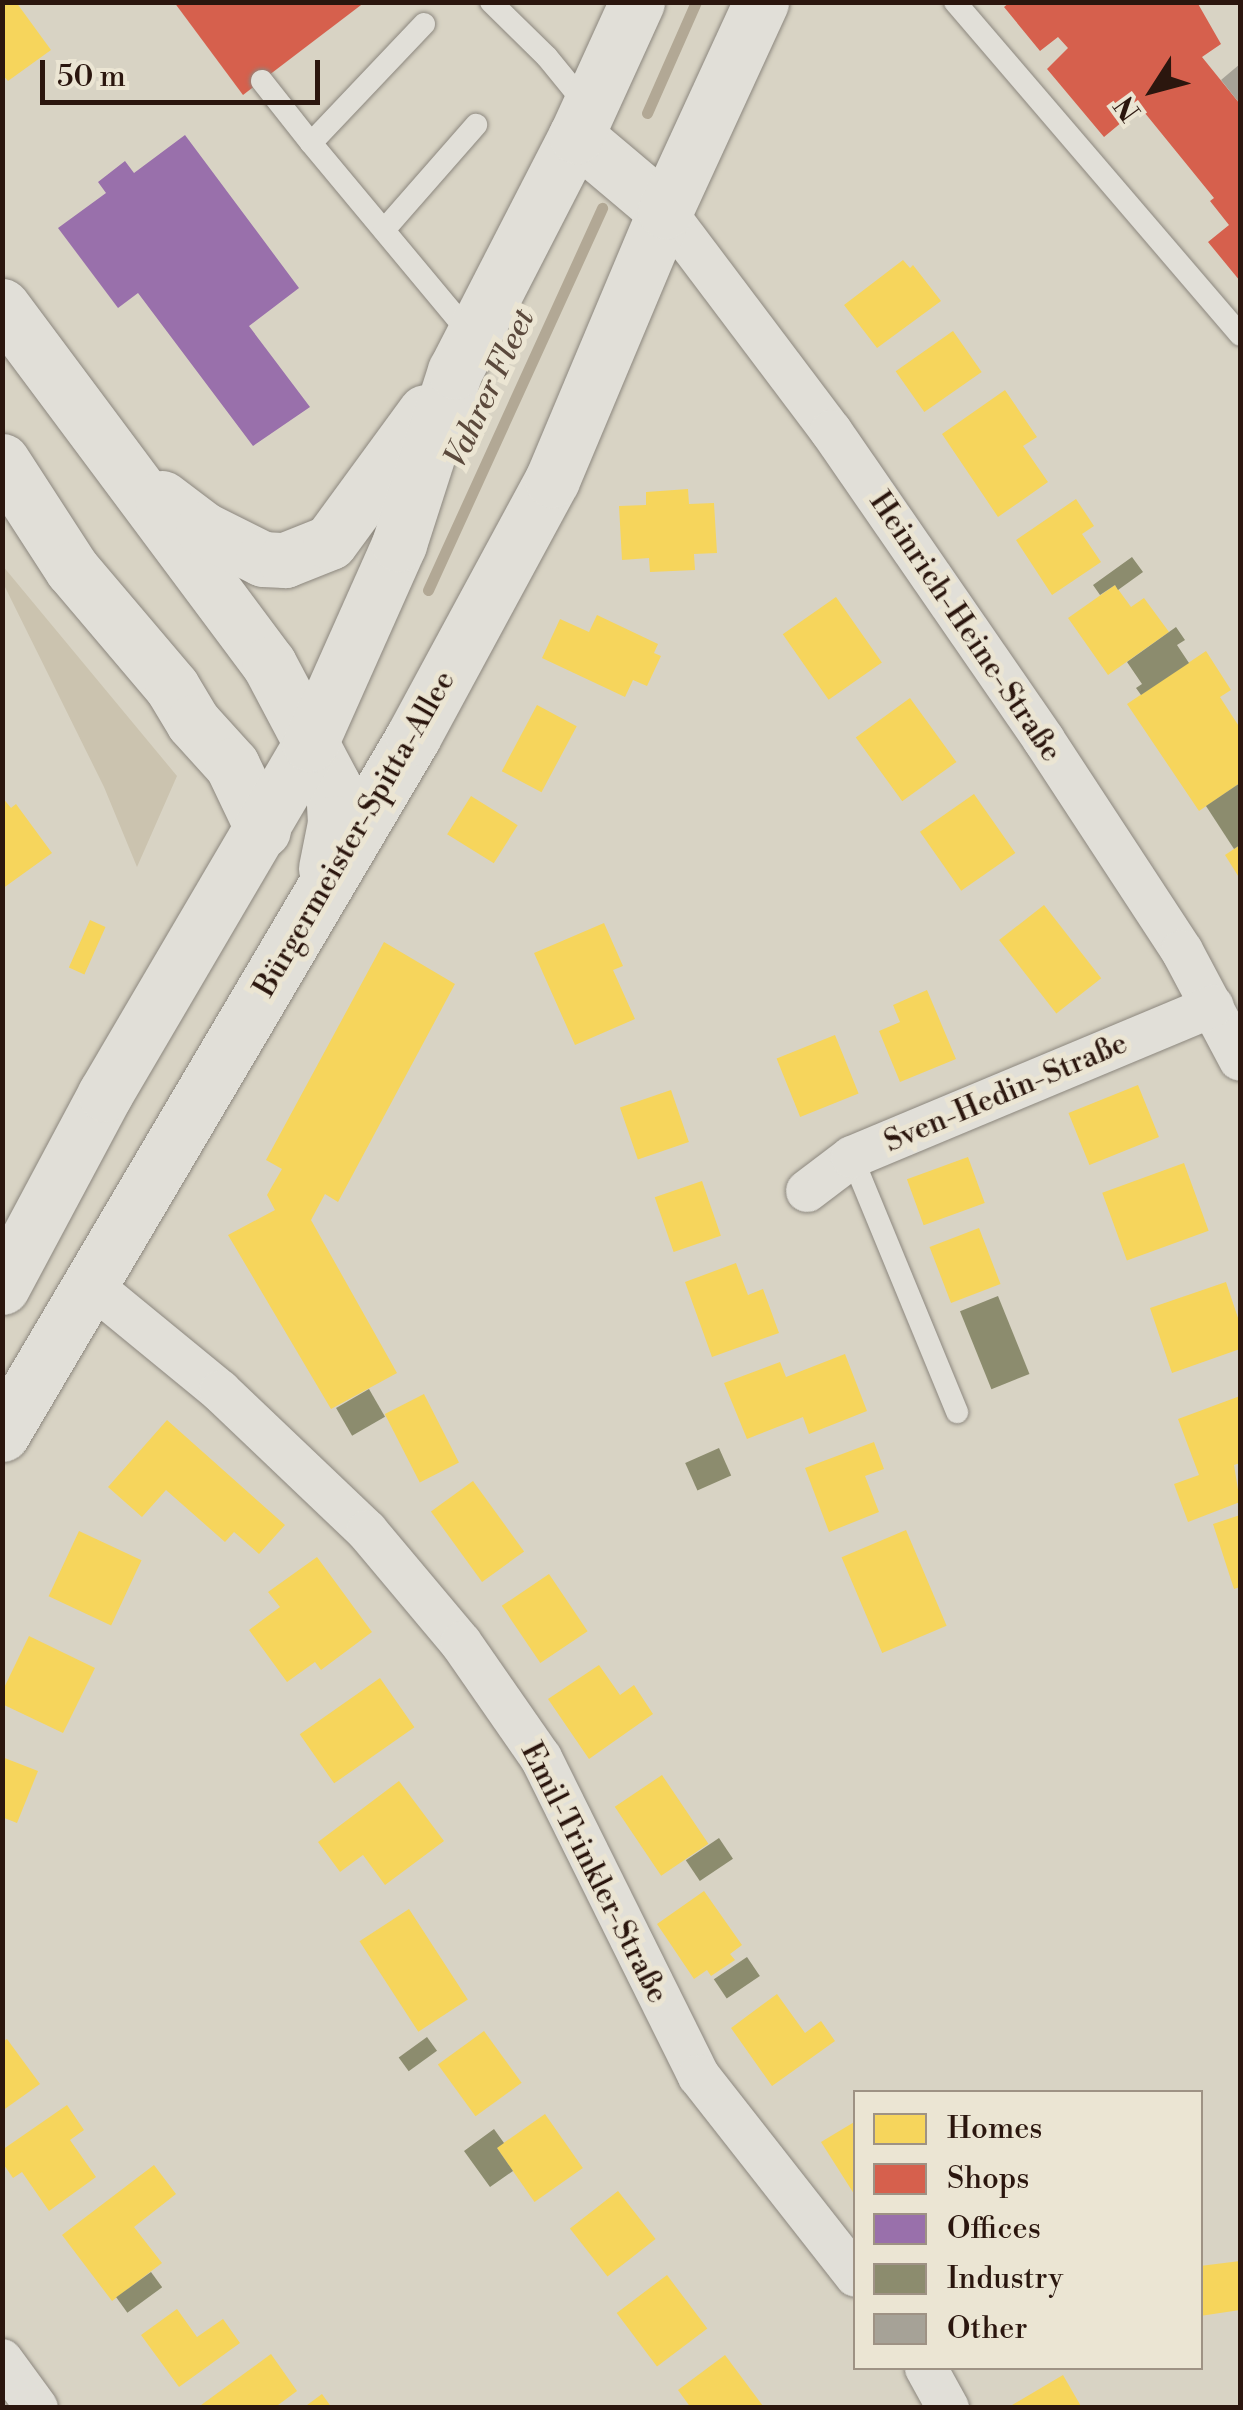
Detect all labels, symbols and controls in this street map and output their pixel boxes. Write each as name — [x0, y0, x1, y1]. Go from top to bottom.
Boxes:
scale bar — [45, 40, 325, 102]
north arrow — [1103, 40, 1203, 140]
text: 50 m — [57, 58, 126, 96]
text: N — [1108, 89, 1149, 127]
water label: Vahrer Fleet — [437, 303, 543, 473]
street label: Heinrich-Heine-Straße — [861, 485, 1069, 769]
street label: Bürgermeister-Spitta-Allee — [247, 665, 463, 1003]
street label: Sven-Hedin-Straße — [879, 1026, 1133, 1160]
street label: Emil-Trinkler-Straße — [513, 1737, 675, 2009]
legend — [853, 2090, 1203, 2370]
text: Homes — [947, 2110, 1042, 2148]
text: Shops — [947, 2160, 1029, 2198]
text: Offices — [947, 2210, 1041, 2248]
text: Industry — [947, 2260, 1063, 2298]
text: Other — [947, 2310, 1027, 2348]

